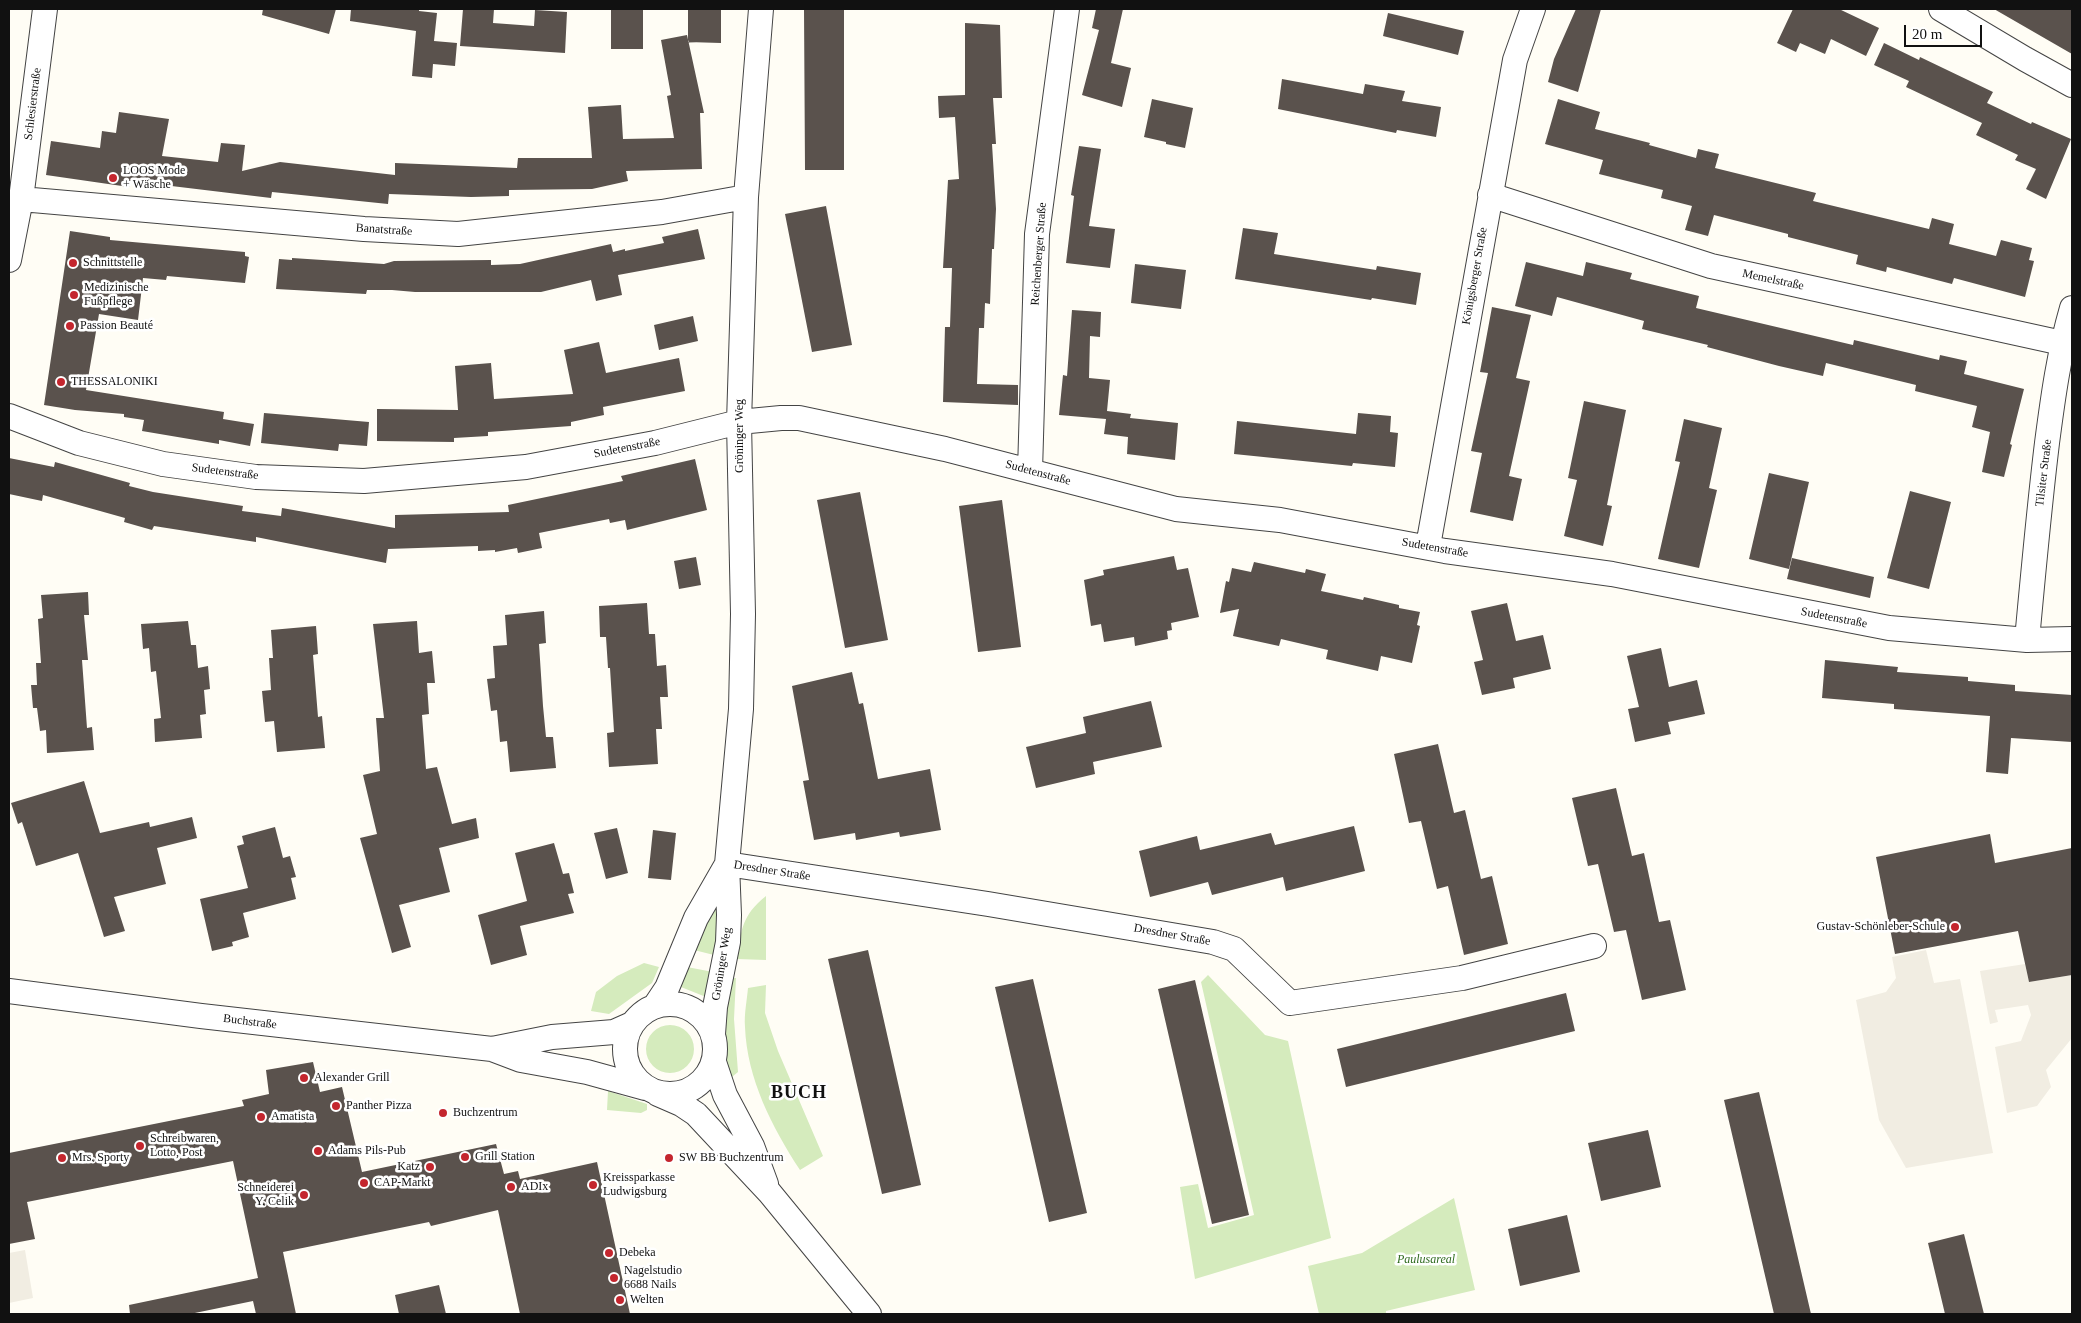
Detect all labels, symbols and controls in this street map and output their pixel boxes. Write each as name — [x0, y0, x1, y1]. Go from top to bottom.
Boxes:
scale bar — [1906, 15, 1984, 47]
text: 20 m — [1912, 26, 1942, 42]
street label: Schlesierstraße — [21, 67, 45, 141]
place label: LOOS Mode + Wäsche — [123, 164, 185, 192]
marker: LOOS Mode + Wäsche — [107, 172, 119, 184]
street label: Reichenberger Straße — [1028, 202, 1050, 306]
street label: Banatstraße — [355, 221, 413, 239]
street label: Königsberger Straße — [1459, 226, 1491, 326]
place label: Schnittstelle — [83, 256, 142, 270]
marker: Schnittstelle — [67, 257, 79, 269]
street label: Memelstraße — [1741, 266, 1805, 294]
place label: Medizinische Fußpflege — [84, 281, 149, 309]
marker: Medizinische Fußpflege — [68, 289, 80, 301]
place label: Passion Beauté — [80, 319, 153, 333]
marker: Passion Beauté — [64, 320, 76, 332]
place label: THESSALONIKI — [71, 375, 158, 389]
marker: THESSALONIKI — [55, 376, 67, 388]
street label: Gröninger Weg — [733, 399, 747, 473]
street label: Sudetenstraße — [593, 435, 661, 461]
street label: Tilsiter Straße — [2033, 438, 2055, 508]
street label: Sudetenstraße — [1004, 457, 1072, 489]
street label: Sudetenstraße — [191, 461, 259, 483]
street label: Sudetenstraße — [1401, 535, 1469, 561]
street label: Sudetenstraße — [1800, 605, 1868, 631]
street label: Dresdner Straße — [733, 858, 811, 884]
place label: Gustav-Schönleber-Schule — [1817, 920, 1945, 934]
street label: Dresdner Straße — [1133, 921, 1211, 949]
marker: Gustav-Schönleber-Schule — [1949, 921, 1961, 933]
street label: Gröninger Weg — [709, 926, 735, 1002]
street label: Buchstraße — [222, 1012, 278, 1032]
place label: Alexander Grill — [314, 1071, 390, 1085]
marker: Alexander Grill — [298, 1072, 310, 1084]
district label: BUCH — [770, 1082, 828, 1104]
place label: Panther Pizza — [346, 1099, 412, 1113]
marker: Panther Pizza — [330, 1100, 342, 1112]
place label: Buchzentrum — [453, 1106, 518, 1120]
marker: Buchzentrum — [437, 1107, 449, 1119]
place label: Amatista — [271, 1110, 314, 1124]
marker: Amatista — [255, 1111, 267, 1123]
place label: Schreibwaren, Lotto, Post — [150, 1132, 219, 1160]
marker: Schreibwaren, Lotto, Post — [134, 1140, 146, 1152]
place label: Adams Pils-Pub — [328, 1144, 406, 1158]
marker: Adams Pils-Pub — [312, 1145, 324, 1157]
place label: Grill Station — [475, 1150, 535, 1164]
place label: Mrs. Sporty — [72, 1151, 129, 1165]
marker: Grill Station — [459, 1151, 471, 1163]
place label: SW BB Buchzentrum — [679, 1151, 784, 1165]
marker: Mrs. Sporty — [56, 1152, 68, 1164]
marker: SW BB Buchzentrum — [663, 1152, 675, 1164]
place label: Katz — [397, 1160, 420, 1174]
marker: Katz — [424, 1161, 436, 1173]
place label: Kreissparkasse Ludwigsburg — [603, 1171, 675, 1199]
place label: CAP-Markt — [374, 1176, 431, 1190]
marker: CAP-Markt — [358, 1177, 370, 1189]
marker: Kreissparkasse Ludwigsburg — [587, 1179, 599, 1191]
place label: ADIx — [521, 1180, 548, 1194]
place label: Schneiderei Y. Celik — [237, 1181, 294, 1209]
marker: ADIx — [505, 1181, 517, 1193]
marker: Schneiderei Y. Celik — [298, 1189, 310, 1201]
place label: Debeka — [619, 1246, 656, 1260]
marker: Debeka — [603, 1247, 615, 1259]
park label: Paulusareal — [1397, 1253, 1455, 1267]
place label: Nagelstudio 6688 Nails — [624, 1264, 682, 1292]
marker: Nagelstudio 6688 Nails — [608, 1272, 620, 1284]
place label: Welten — [630, 1293, 664, 1307]
marker: Welten — [614, 1294, 626, 1306]

